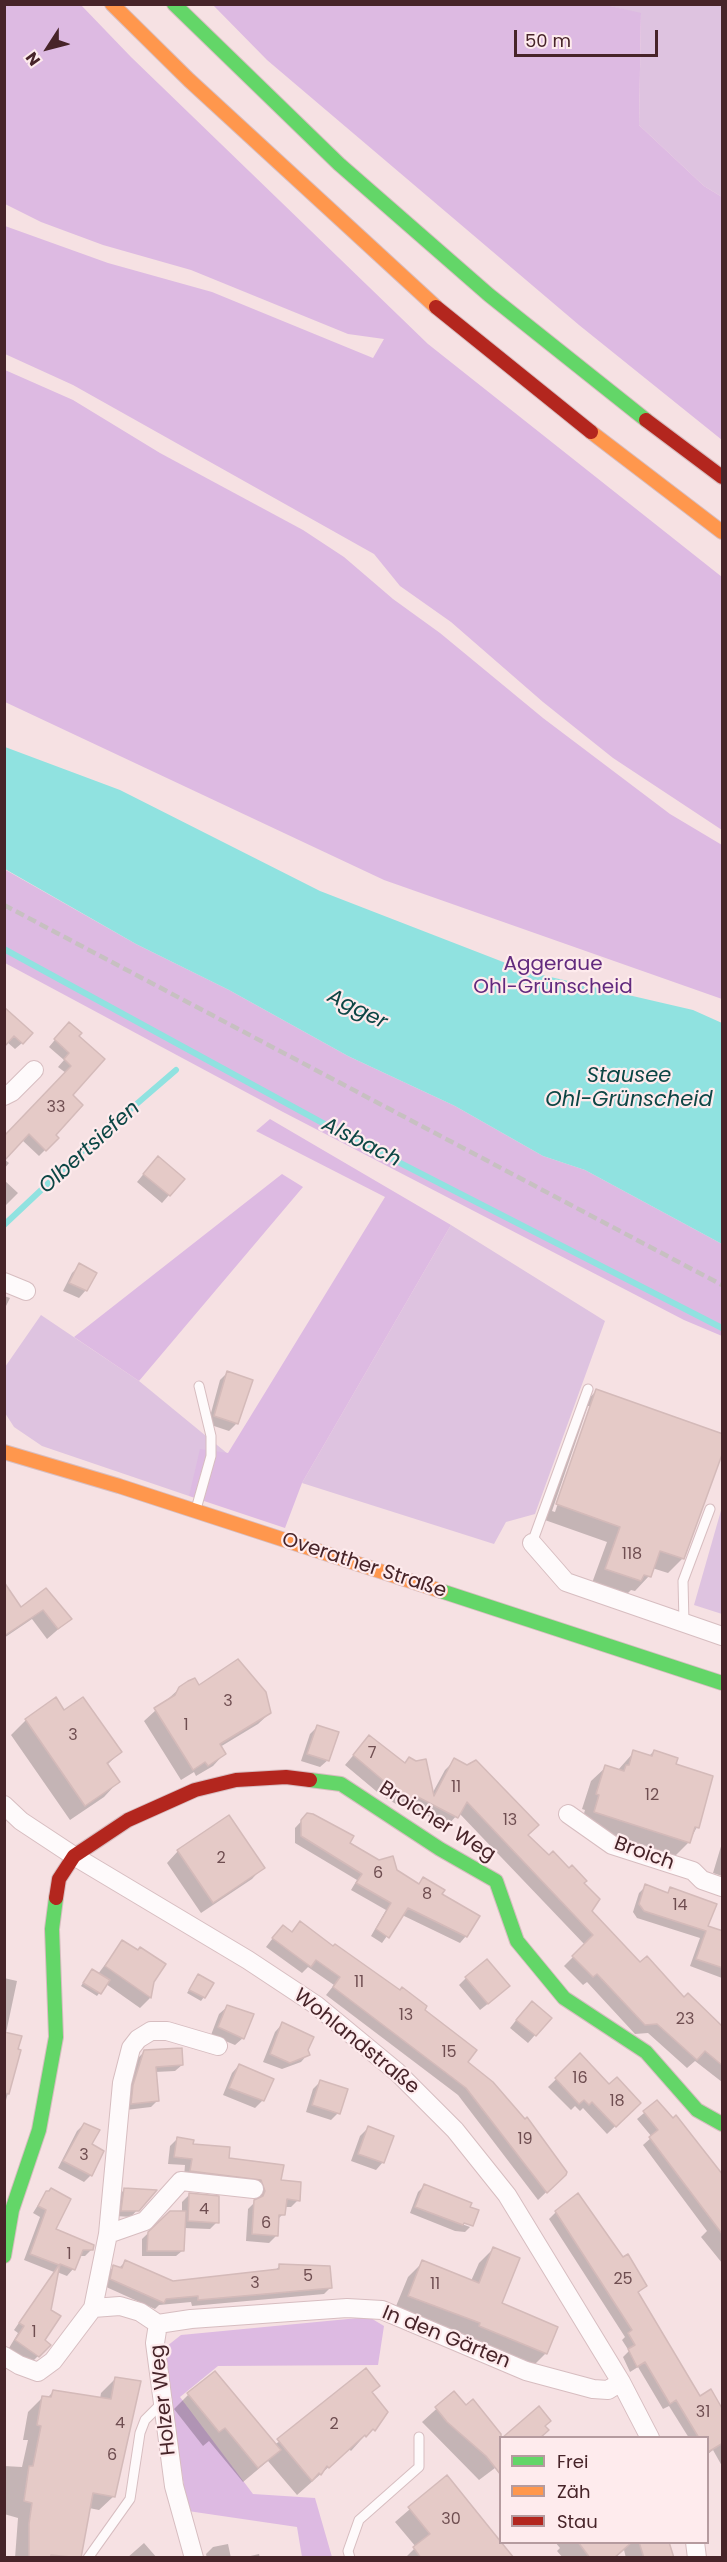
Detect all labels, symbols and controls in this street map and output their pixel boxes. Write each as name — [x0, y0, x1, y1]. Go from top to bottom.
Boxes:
north arrow — [18, 18, 78, 78]
scale bar — [517, 18, 661, 56]
text: 50 m — [525, 28, 571, 53]
text: N — [20, 47, 46, 71]
park label: Aggeraue Ohl-Grünscheid — [473, 953, 633, 1000]
water label: Agger — [323, 984, 391, 1036]
water label: Stausee Ohl-Grünscheid — [545, 1064, 713, 1114]
water label: Olbertsiefen — [34, 1096, 146, 1200]
house number: 33 — [47, 1098, 65, 1118]
water label: Alsbach — [317, 1113, 405, 1173]
street label: Overather Straße — [279, 1528, 449, 1604]
house number: 118 — [622, 1545, 642, 1565]
house number: 3 — [223, 1692, 233, 1712]
house number: 1 — [183, 1716, 189, 1736]
house number: 3 — [68, 1726, 78, 1746]
house number: 7 — [368, 1744, 376, 1764]
street label: Broicher Weg — [374, 1777, 500, 1867]
house number: 11 — [451, 1778, 461, 1798]
house number: 12 — [645, 1786, 659, 1806]
house number: 13 — [503, 1811, 517, 1831]
street label: Broich — [611, 1832, 677, 1876]
house number: 2 — [216, 1849, 226, 1869]
house number: 6 — [373, 1864, 383, 1884]
house number: 8 — [422, 1885, 432, 1905]
house number: 14 — [672, 1896, 688, 1916]
house number: 11 — [354, 1973, 364, 1993]
street label: Wohlandstraße — [288, 1984, 424, 2100]
house number: 13 — [399, 2006, 413, 2026]
house number: 23 — [676, 2010, 694, 2030]
house number: 15 — [441, 2043, 457, 2063]
house number: 16 — [572, 2069, 588, 2089]
house number: 18 — [609, 2092, 625, 2112]
house number: 19 — [517, 2130, 533, 2150]
house number: 3 — [79, 2146, 89, 2166]
house number: 4 — [199, 2200, 209, 2220]
house number: 6 — [261, 2214, 271, 2234]
house number: 1 — [66, 2245, 72, 2265]
house number: 5 — [303, 2267, 313, 2287]
house number: 25 — [613, 2270, 633, 2290]
house number: 3 — [250, 2274, 260, 2294]
house number: 11 — [430, 2275, 440, 2295]
street label: In den Gärten — [378, 2301, 514, 2375]
house number: 1 — [31, 2323, 37, 2343]
street label: Holzer Weg — [146, 2343, 182, 2457]
house number: 31 — [696, 2403, 710, 2423]
house number: 4 — [115, 2414, 125, 2434]
house number: 2 — [329, 2415, 339, 2435]
legend — [499, 2436, 709, 2544]
house number: 6 — [107, 2446, 117, 2466]
text: Frei — [557, 2449, 588, 2474]
text: Zäh — [557, 2479, 590, 2504]
text: Stau — [557, 2509, 598, 2534]
house number: 30 — [441, 2510, 461, 2530]

